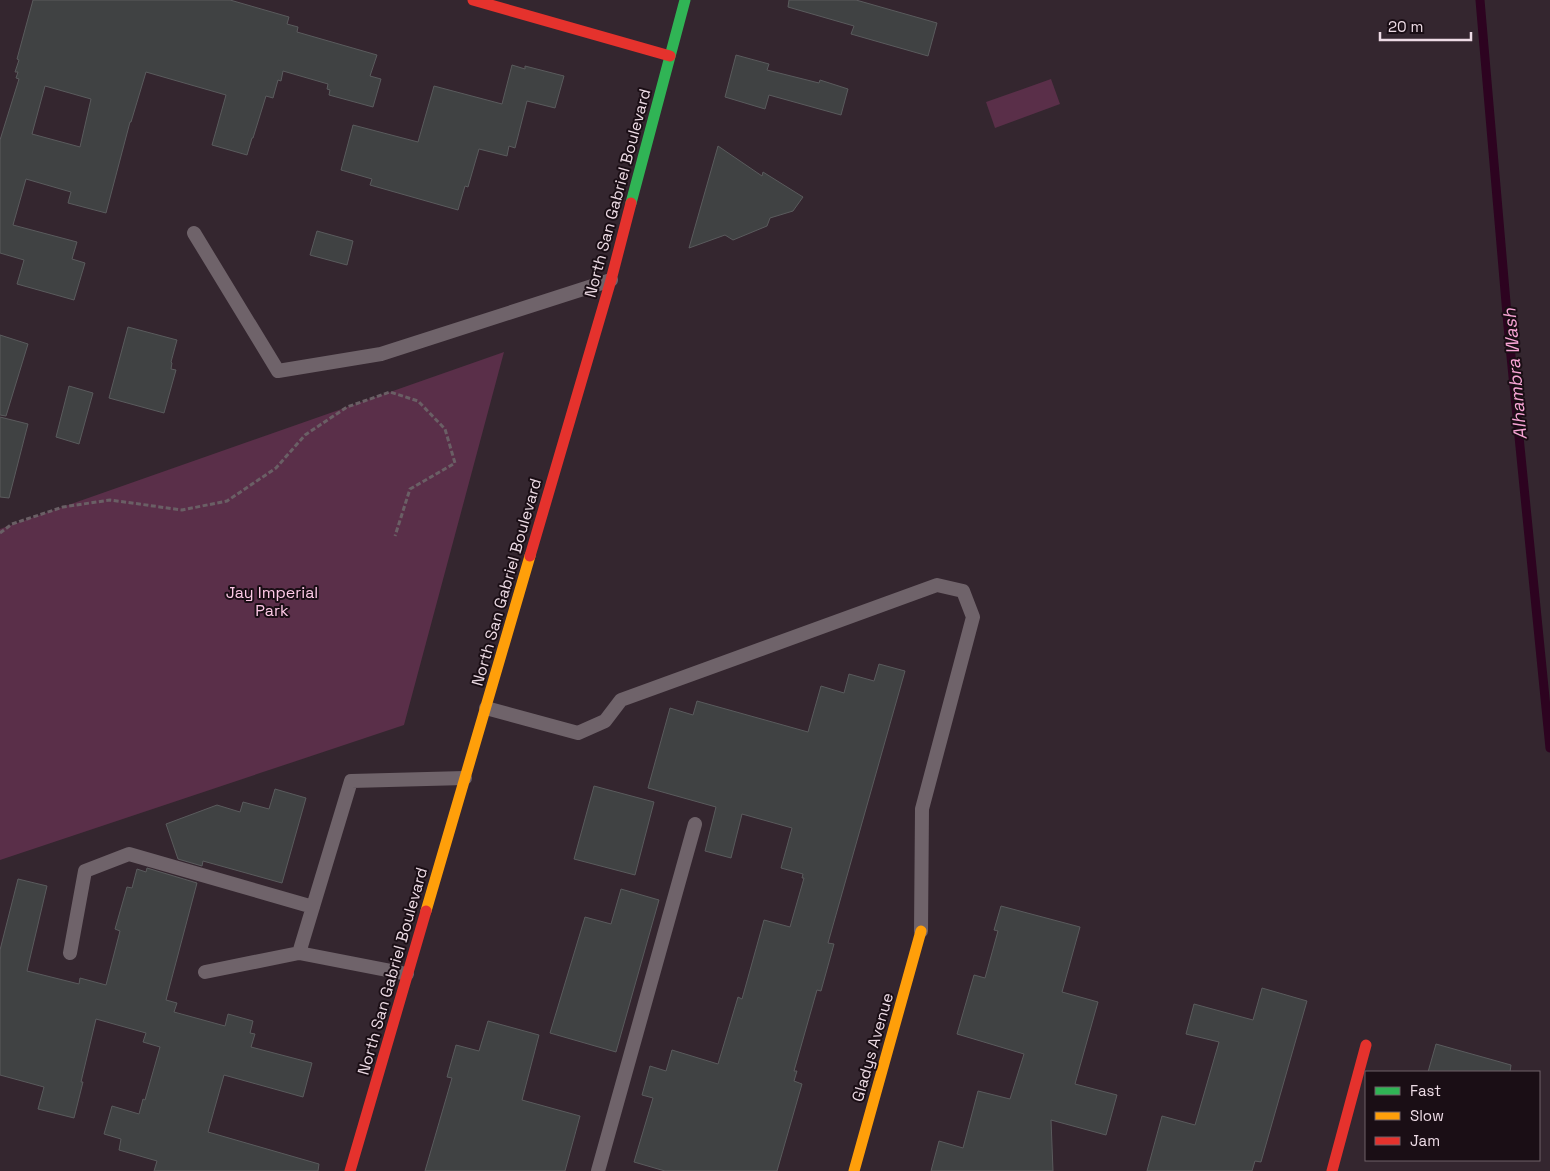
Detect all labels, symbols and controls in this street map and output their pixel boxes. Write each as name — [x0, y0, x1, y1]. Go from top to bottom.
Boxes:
scale bar — [1380, 10, 1471, 42]
text: 20 m — [1388, 17, 1423, 36]
street label: North San Gabriel Boulevard — [579, 86, 655, 300]
water label: Alhambra Wash — [1497, 306, 1532, 441]
street label: North San Gabriel Boulevard — [467, 476, 546, 688]
park label: Jay Imperial Park — [226, 582, 318, 621]
street label: North San Gabriel Boulevard — [353, 865, 432, 1077]
street label: Gladys Avenue — [847, 990, 898, 1104]
legend — [1365, 1071, 1540, 1161]
text: Fast — [1410, 1081, 1441, 1100]
text: Slow — [1410, 1106, 1444, 1125]
text: Jam — [1410, 1131, 1440, 1150]

